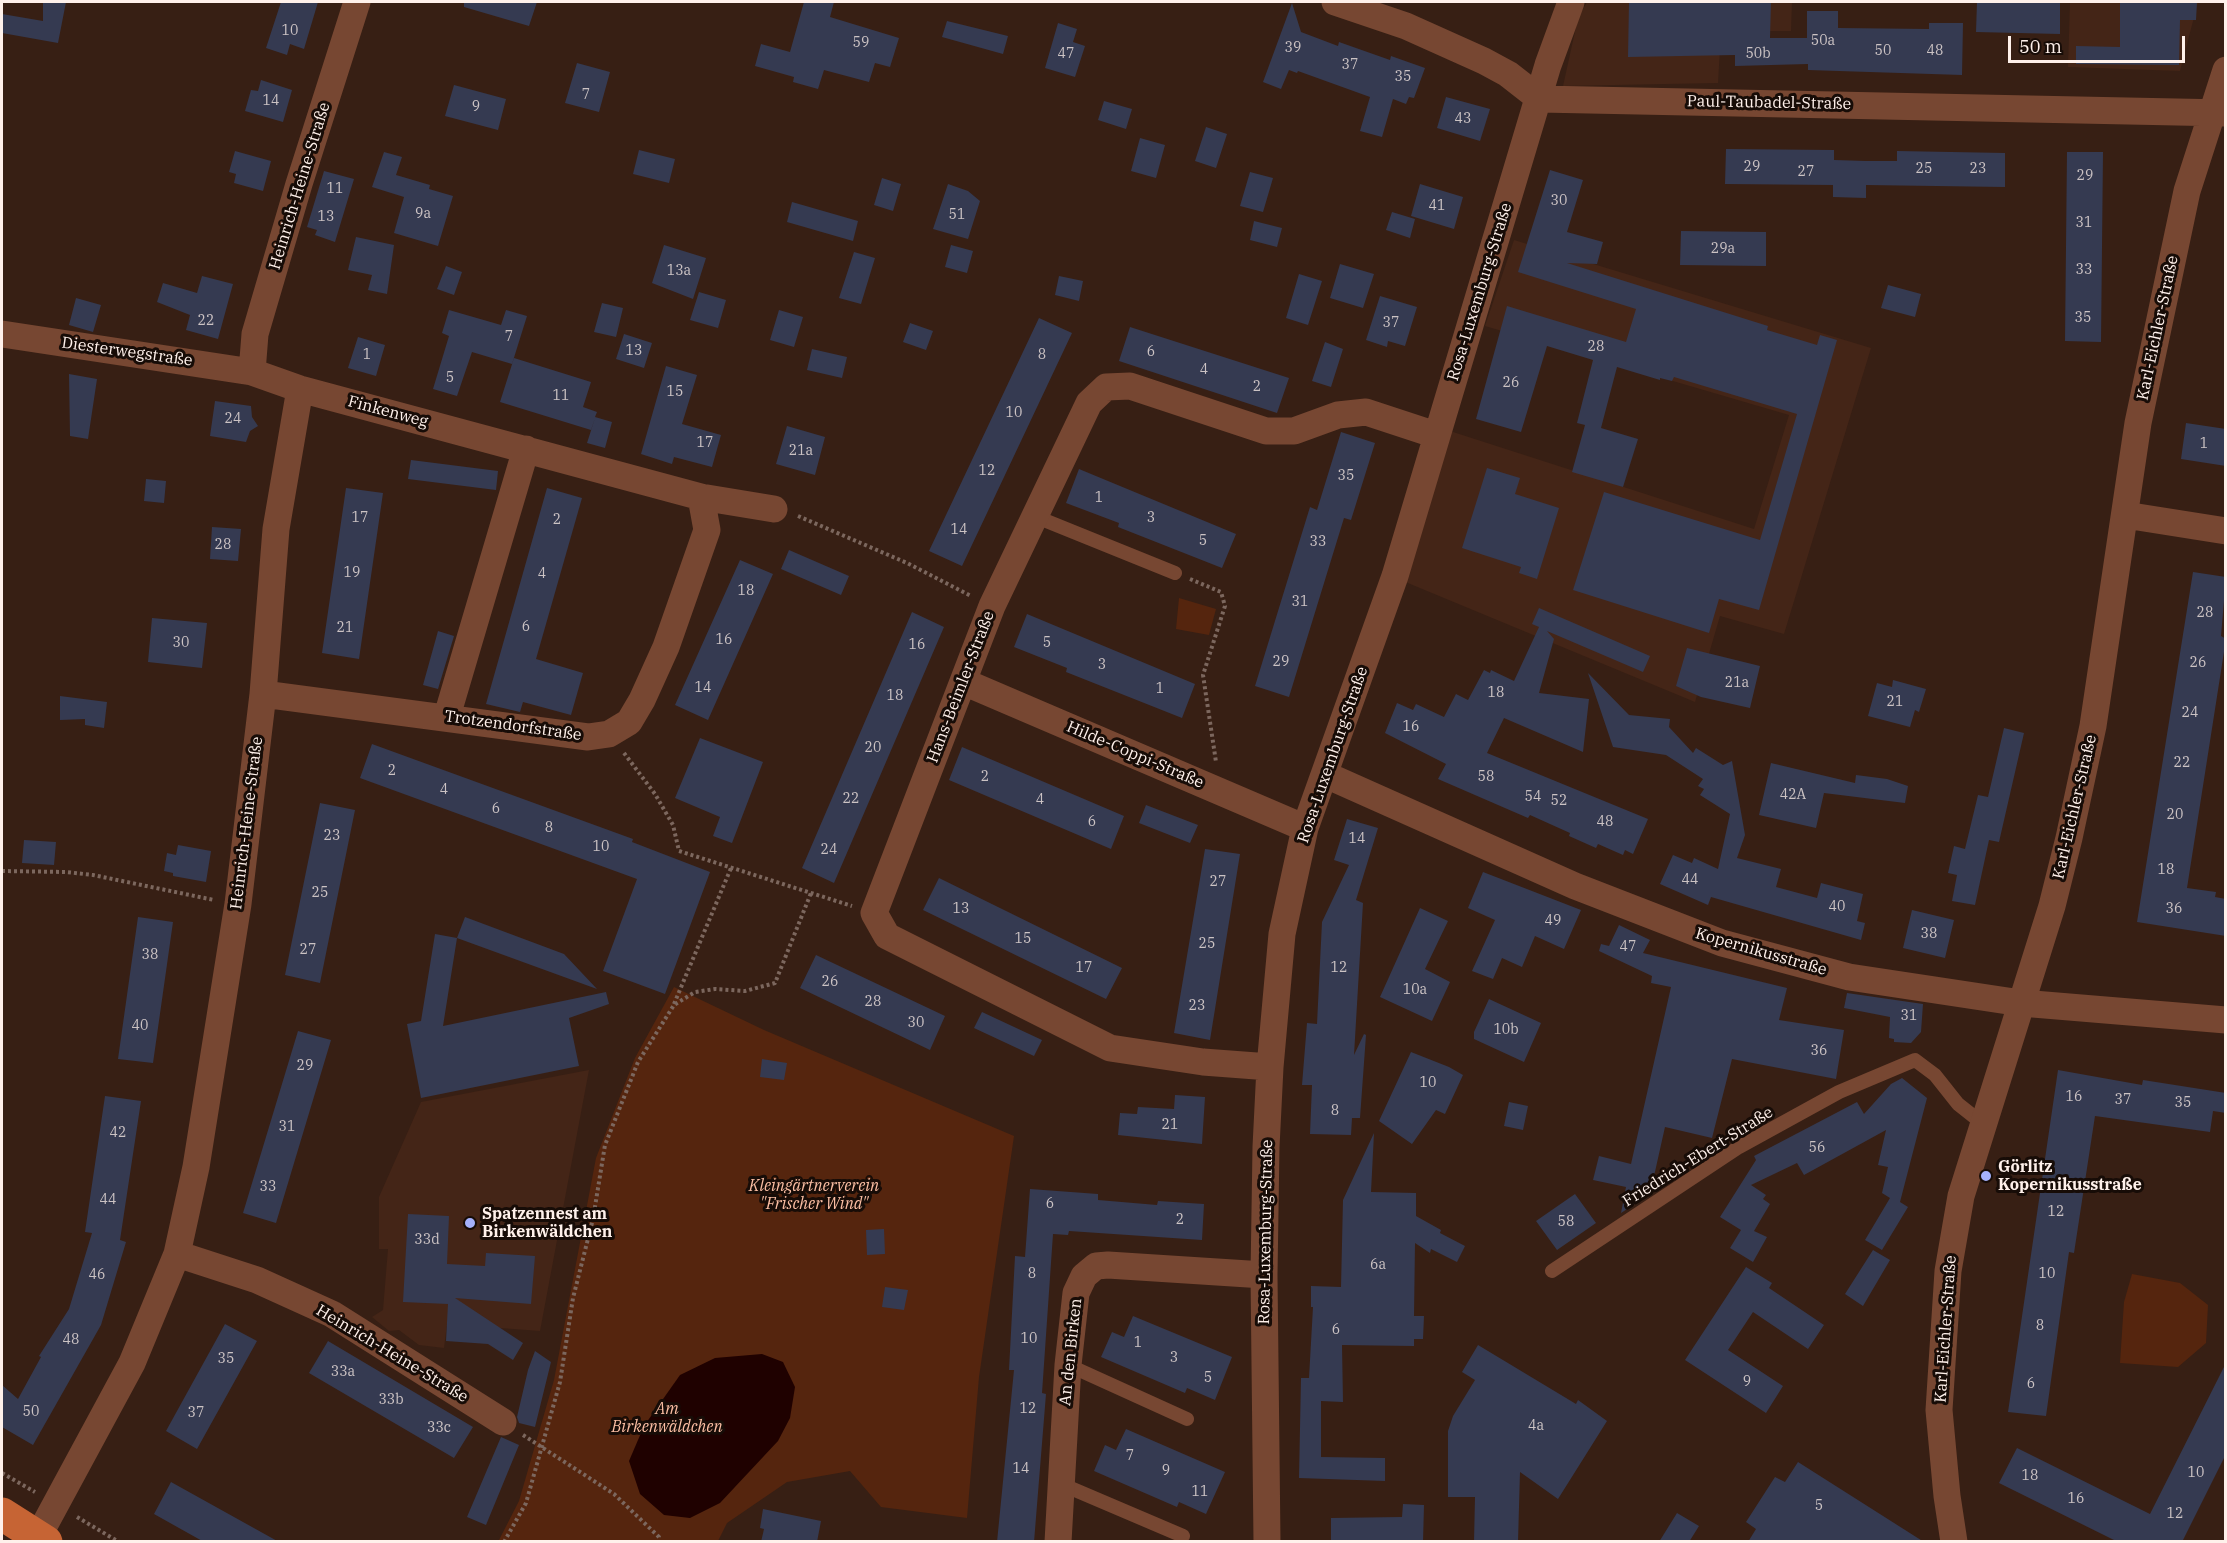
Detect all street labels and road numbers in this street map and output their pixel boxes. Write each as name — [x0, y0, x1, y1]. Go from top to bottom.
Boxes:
street label: Paul-Taubadel-Straße — [1687, 92, 1851, 114]
street label: Heinrich-Heine-Straße — [265, 100, 335, 272]
street label: Rosa-Luxemburg-Straße — [1444, 201, 1516, 383]
street label: Karl-Eichler-Straße — [2133, 254, 2183, 402]
street label: Diesterwegstraße — [60, 333, 194, 371]
street label: Finkenweg — [346, 392, 430, 432]
street label: Hans-Beimler-Straße — [923, 608, 999, 766]
street label: Rosa-Luxemburg-Straße — [1294, 664, 1372, 846]
street label: Trotzendorfstraße — [443, 707, 583, 745]
street label: Hilde-Coppi-Straße — [1064, 717, 1206, 793]
street label: Karl-Eichler-Straße — [2049, 733, 2101, 881]
street label: Heinrich-Heine-Straße — [227, 736, 267, 910]
street label: Kopernikusstraße — [1693, 924, 1829, 980]
street label: Friedrich-Ebert-Straße — [1619, 1103, 1777, 1211]
street label: Rosa-Luxemburg-Straße — [1255, 1139, 1277, 1325]
street label: Karl-Eichler-Straße — [1931, 1255, 1961, 1403]
street label: An den Birken — [1056, 1297, 1086, 1407]
street label: Heinrich-Heine-Straße — [313, 1301, 471, 1407]

